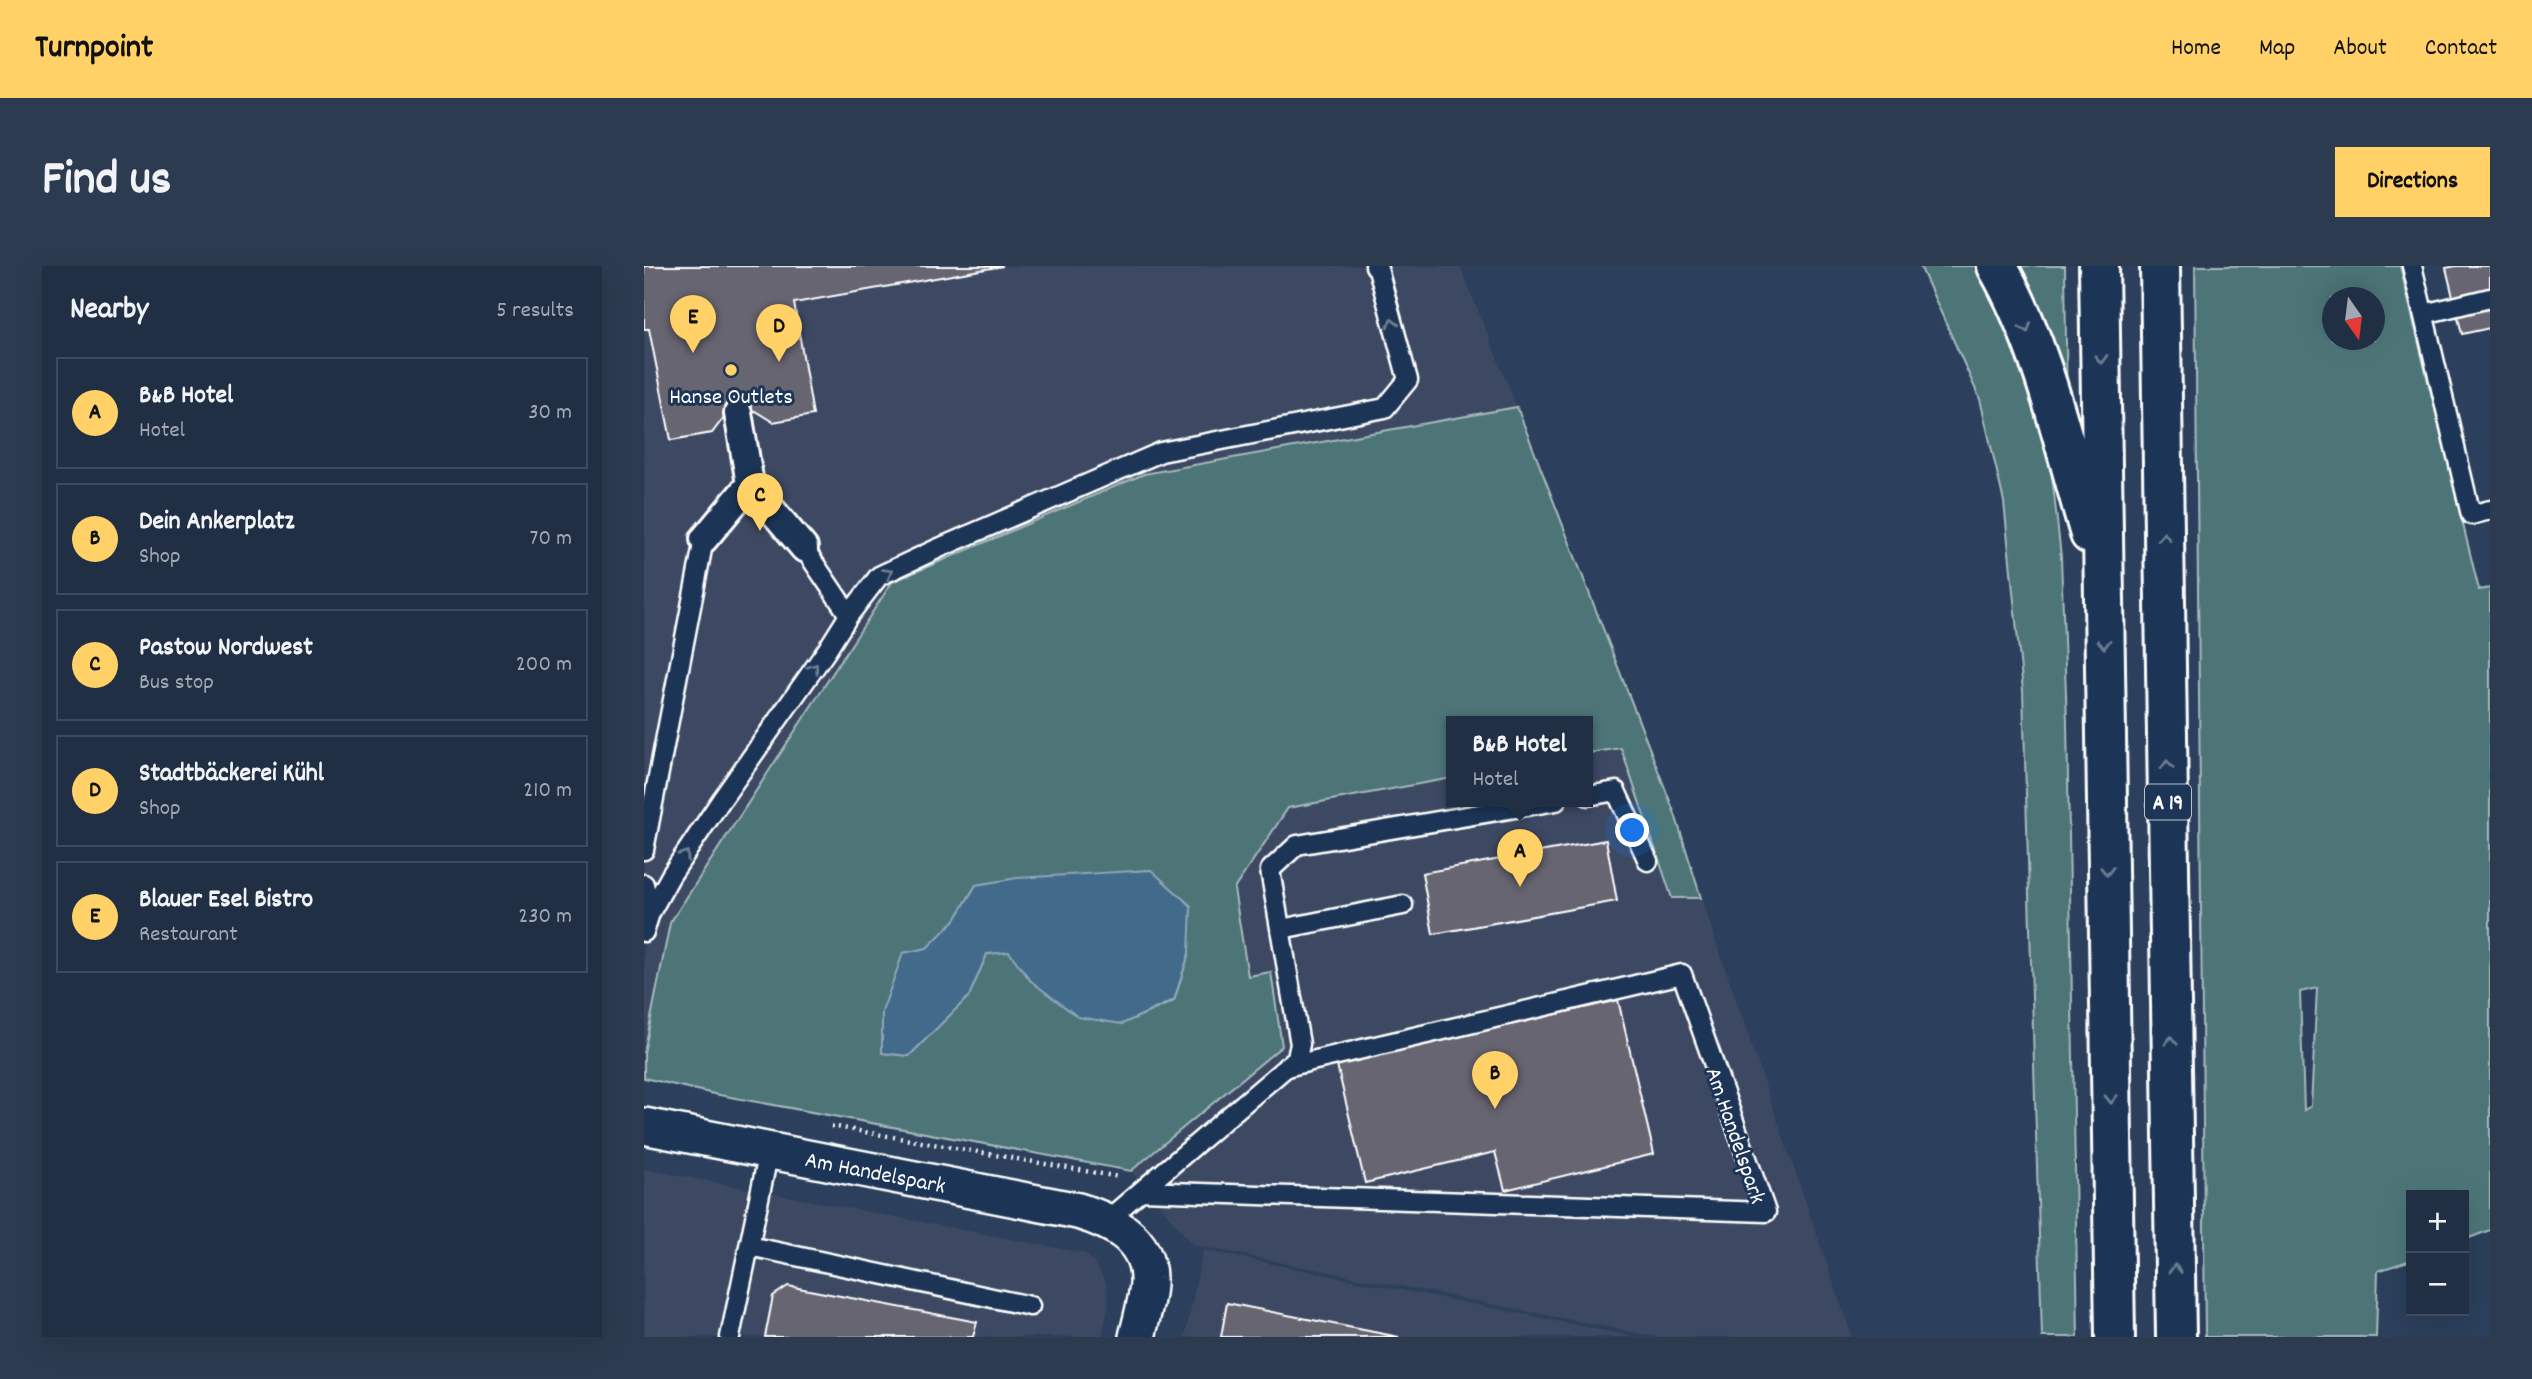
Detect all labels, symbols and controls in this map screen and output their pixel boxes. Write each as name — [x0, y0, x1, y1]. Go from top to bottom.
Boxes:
text: Turnpoint — [35, 26, 153, 73]
text: Home — [2171, 32, 2221, 66]
text: Map — [2259, 32, 2295, 66]
text: About — [2333, 32, 2387, 66]
text: Contact — [2425, 32, 2497, 66]
text: Find us — [42, 147, 171, 217]
button: Directions — [2335, 147, 2490, 217]
north arrow — [2322, 287, 2385, 350]
text: Nearby — [70, 290, 148, 333]
text: 5 results — [496, 295, 574, 328]
pin: E — [670, 295, 716, 353]
pin: D — [756, 304, 802, 362]
one-way arrow — [1386, 317, 1401, 329]
one-way arrow — [2018, 321, 2032, 333]
one-way arrow — [2093, 354, 2109, 364]
marker: Hanse Outlets — [723, 362, 739, 378]
text: B&B Hotel — [139, 378, 233, 415]
place label: Hanse Outlets — [669, 382, 793, 415]
text: A — [89, 397, 101, 430]
text: 30 m — [528, 397, 572, 430]
text: Hotel — [139, 415, 185, 448]
pin: C — [737, 473, 783, 531]
text: Dein Ankerplatz — [139, 504, 294, 541]
text: B — [90, 523, 100, 556]
text: 70 m — [530, 523, 572, 556]
one-way arrow — [2156, 532, 2172, 542]
text: Shop — [139, 541, 181, 574]
one-way arrow — [880, 568, 893, 581]
text: Pastow Nordwest — [139, 630, 313, 667]
one-way arrow — [2096, 639, 2112, 649]
text: C — [89, 649, 101, 682]
text: 200 m — [516, 649, 572, 682]
one-way arrow — [806, 663, 819, 676]
text: Bus stop — [139, 667, 214, 700]
popup — [1446, 716, 1593, 807]
text: B&B Hotel — [1472, 727, 1567, 764]
text: Stadtbäckerei Kühl — [139, 756, 324, 793]
one-way arrow — [2159, 759, 2175, 770]
text: Hotel — [1472, 764, 1519, 797]
text: D — [89, 775, 101, 808]
text: 210 m — [523, 775, 572, 808]
road number: A 19 — [2145, 784, 2191, 820]
text: Shop — [139, 793, 181, 826]
your location — [1615, 813, 1649, 847]
pin: A — [1497, 829, 1543, 887]
one-way arrow — [677, 849, 690, 862]
one-way arrow — [2100, 866, 2115, 877]
text: Blauer Esel Bistro — [139, 882, 313, 919]
text: E — [90, 901, 100, 934]
text: 230 m — [518, 901, 572, 934]
text: Restaurant — [139, 919, 238, 952]
one-way arrow — [2163, 1036, 2179, 1046]
pin: B — [1472, 1051, 1518, 1109]
street label: Am Handelspark — [1695, 1064, 1772, 1209]
one-way arrow — [2103, 1094, 2119, 1104]
street label: Am Handelspark — [802, 1145, 948, 1205]
map controls — [2406, 1190, 2469, 1316]
button: + — [2406, 1190, 2469, 1253]
button: − — [2406, 1253, 2469, 1316]
one-way arrow — [2167, 1263, 2182, 1274]

